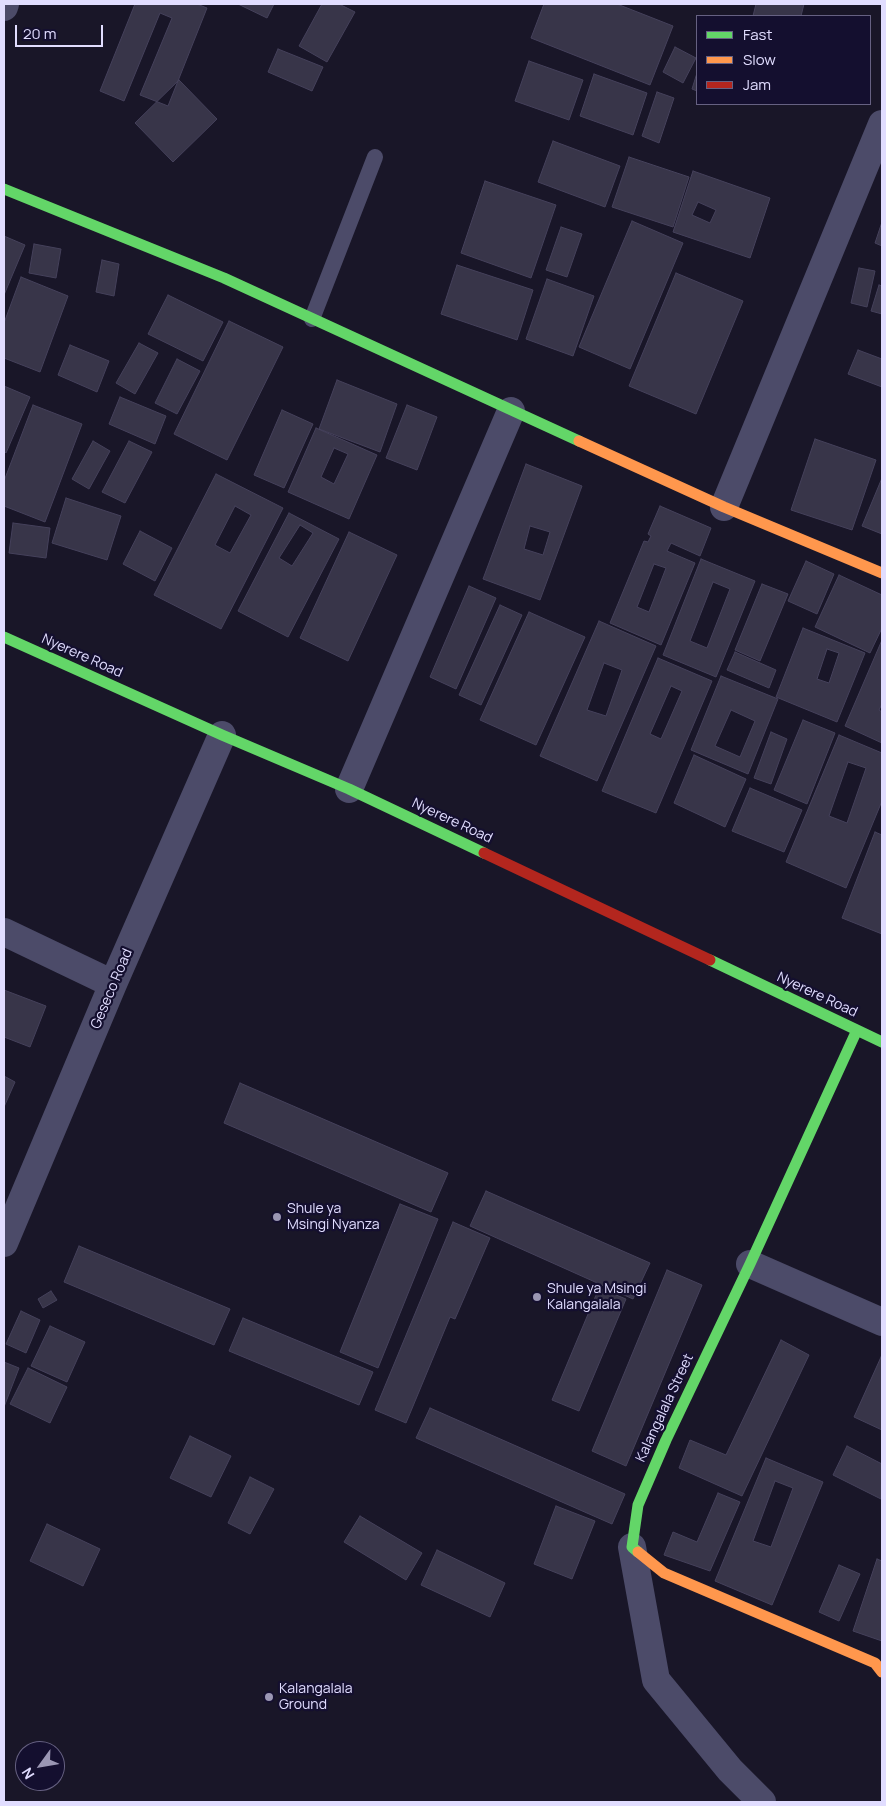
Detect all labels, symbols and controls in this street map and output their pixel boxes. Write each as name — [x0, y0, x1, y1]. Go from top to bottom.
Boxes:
scale bar — [18, 15, 105, 47]
legend — [696, 15, 871, 105]
text: 20 m — [23, 23, 56, 44]
text: Fast — [743, 24, 772, 45]
text: Slow — [743, 49, 776, 70]
text: Jam — [743, 74, 771, 95]
street label: Nyerere Road — [39, 631, 125, 681]
street label: Nyerere Road — [409, 795, 495, 847]
street label: Geseco Road — [88, 946, 136, 1032]
street label: Nyerere Road — [774, 969, 860, 1021]
place label: Shule ya Msingi Nyanza — [287, 1201, 380, 1234]
marker: Shule ya Msingi Nyanza — [271, 1211, 283, 1223]
place label: Shule ya Msingi Kalangalala — [547, 1281, 646, 1314]
marker: Shule ya Msingi Kalangalala — [531, 1291, 543, 1303]
street label: Kalangalala Street — [633, 1351, 697, 1465]
place label: Kalangalala Ground — [279, 1681, 353, 1714]
marker: Kalangalala Ground — [263, 1691, 275, 1703]
north arrow — [15, 1741, 65, 1791]
text: N — [17, 1764, 38, 1783]

